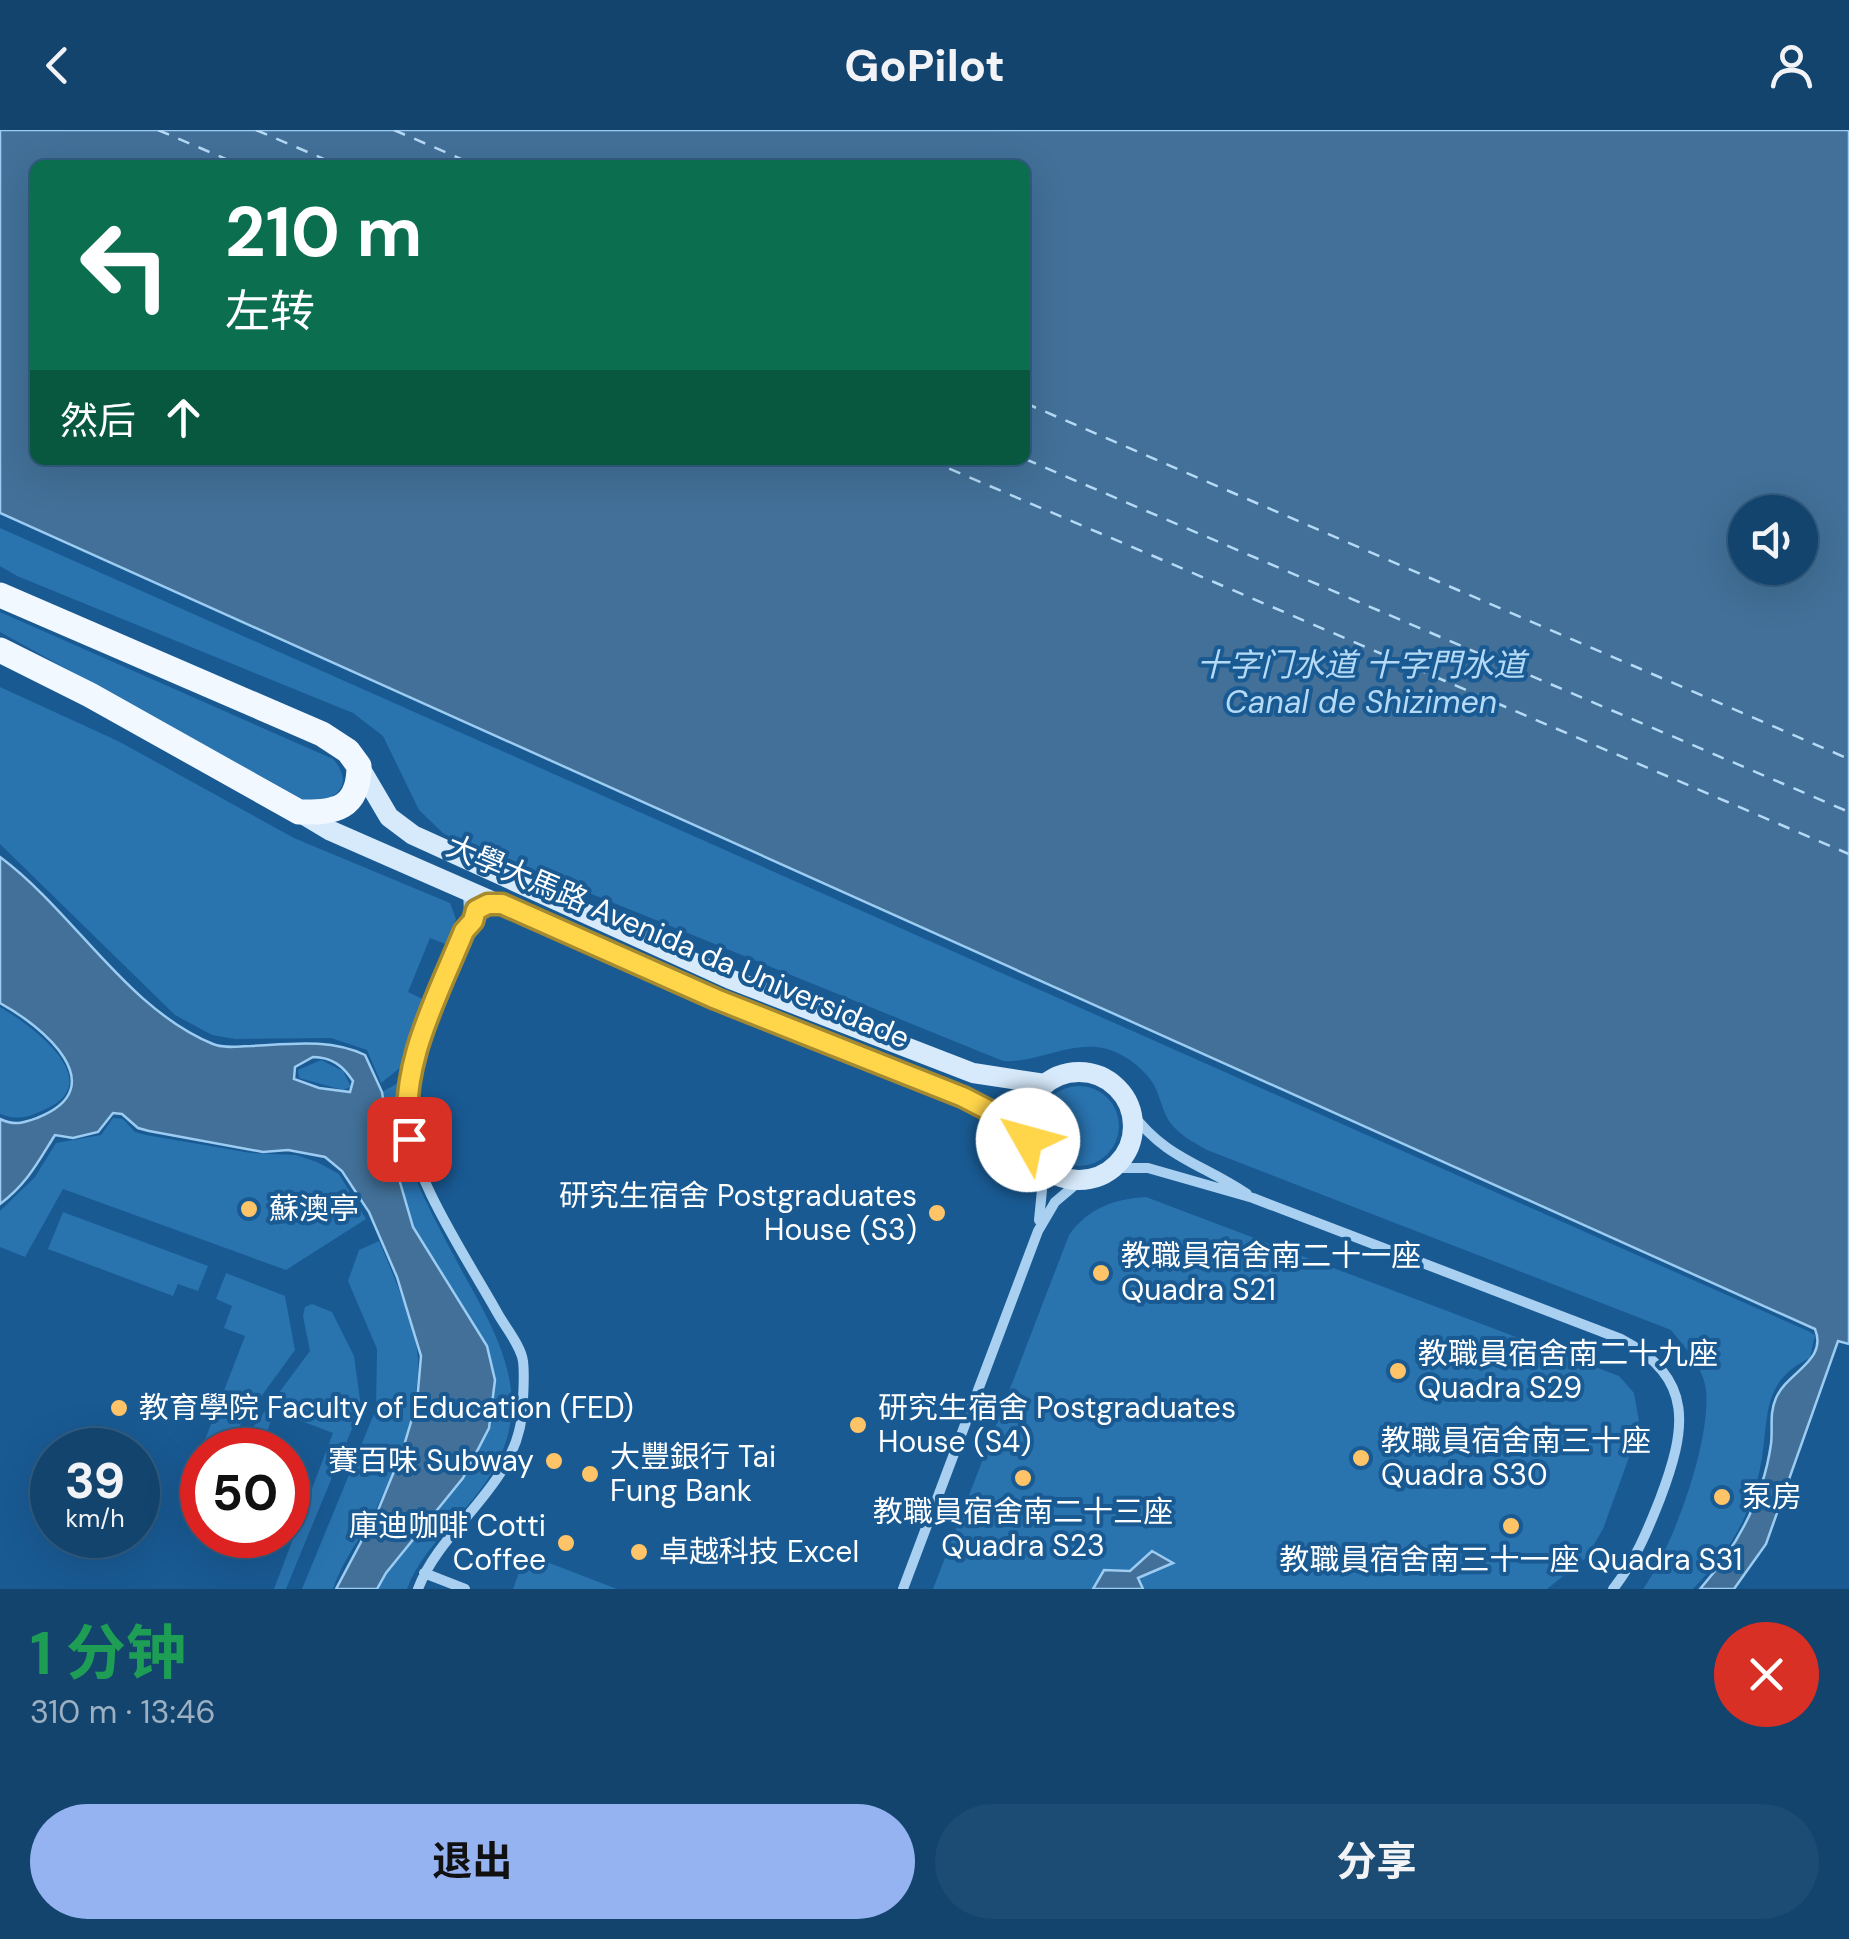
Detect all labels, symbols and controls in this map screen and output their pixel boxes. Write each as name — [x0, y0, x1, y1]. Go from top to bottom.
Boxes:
text: GoPilot — [844, 36, 1005, 95]
icon: back — [30, 38, 85, 93]
icon: person — [1764, 38, 1819, 93]
text: 210 m — [225, 187, 422, 278]
icon: left — [60, 200, 190, 330]
text: 左转 — [225, 282, 315, 341]
icon: ahead — [156, 390, 211, 445]
text: 然后 — [60, 396, 136, 446]
map controls — [1728, 495, 1818, 585]
button: sound — [1728, 495, 1818, 585]
water label: 十字门水道 十字門水道 Canal de Shizimen — [1196, 644, 1530, 723]
street label: 大學大馬路 Avenida da Universidade — [441, 826, 916, 1057]
position arrow — [976, 1088, 1080, 1192]
pin — [367, 1097, 452, 1182]
icon: arrive — [382, 1112, 437, 1167]
place label: 研究生宿舍 Postgraduates House (S3) — [559, 1176, 917, 1249]
place label: 蘇澳亭 — [269, 1189, 359, 1228]
marker: 蘇澳亭 — [238, 1198, 260, 1220]
marker: 研究生宿舍 Postgraduates House (S3) — [926, 1202, 948, 1224]
place label: 教職員宿舍南二十一座 Quadra S21 — [1121, 1236, 1421, 1309]
marker: 教職員宿舍南二十一座 Quadra S21 — [1090, 1262, 1112, 1284]
place label: 教職員宿舍南二十九座 Quadra S29 — [1418, 1334, 1718, 1407]
marker: 教職員宿舍南二十九座 Quadra S29 — [1387, 1360, 1409, 1382]
place label: 教育學院 Faculty of Education (FED) — [139, 1388, 634, 1427]
place label: 研究生宿舍 Postgraduates House (S4) — [878, 1388, 1236, 1461]
marker: 教育學院 Faculty of Education (FED) — [108, 1397, 130, 1419]
marker: 研究生宿舍 Postgraduates House (S4) — [847, 1414, 869, 1436]
place label: 教職員宿舍南三十座 Quadra S30 — [1381, 1421, 1651, 1494]
speed limit sign: 50 — [180, 1428, 310, 1558]
place label: 大豐銀行 Tai Fung Bank — [610, 1437, 776, 1510]
place label: 賽百味 Subway — [328, 1441, 534, 1480]
marker: 教職員宿舍南三十座 Quadra S30 — [1350, 1447, 1372, 1469]
text: 39 — [65, 1448, 125, 1514]
marker: 賽百味 Subway — [543, 1450, 565, 1472]
marker: 大豐銀行 Tai Fung Bank — [579, 1463, 601, 1485]
marker: 教職員宿舍南二十三座 Quadra S23 — [1012, 1467, 1034, 1489]
place label: 泵房 — [1742, 1477, 1802, 1516]
marker: 泵房 — [1711, 1486, 1733, 1508]
place label: 教職員宿舍南二十三座 Quadra S23 — [873, 1492, 1173, 1565]
text: km/h — [65, 1502, 125, 1535]
place label: 庫迪咖啡 Cotti Coffee — [349, 1506, 546, 1579]
marker: 教職員宿舍南三十一座 Quadra S31 — [1500, 1515, 1522, 1537]
marker: 庫迪咖啡 Cotti Coffee — [555, 1532, 577, 1554]
place label: 卓越科技 Excel — [659, 1532, 859, 1571]
place label: 教職員宿舍南三十一座 Quadra S31 — [1280, 1540, 1742, 1579]
marker: 卓越科技 Excel — [628, 1541, 650, 1563]
text: 1 分钟 — [30, 1614, 186, 1693]
button: close — [1714, 1622, 1819, 1727]
text: 310 m · 13:46 — [30, 1691, 216, 1733]
button: 退出 — [30, 1804, 915, 1919]
button: 分享 — [935, 1804, 1819, 1919]

